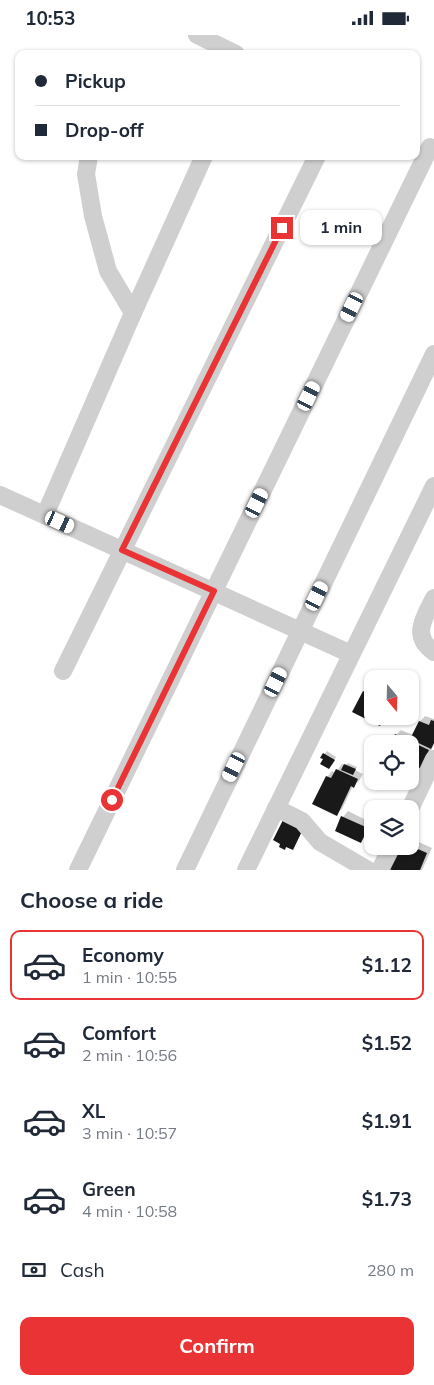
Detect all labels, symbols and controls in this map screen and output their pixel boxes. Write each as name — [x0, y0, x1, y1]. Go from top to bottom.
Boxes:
text: 10:53 — [25, 6, 75, 30]
text: Pickup — [65, 69, 126, 93]
text: Drop-off — [65, 118, 143, 142]
callout: 1 min — [300, 211, 382, 245]
route end — [271, 217, 293, 239]
text: 1 min — [320, 217, 362, 237]
car — [338, 290, 365, 324]
car — [295, 379, 322, 413]
car — [243, 486, 270, 520]
car — [43, 509, 76, 535]
car — [303, 579, 330, 613]
car — [262, 665, 289, 699]
north arrow — [364, 670, 419, 725]
map controls — [364, 670, 419, 855]
button: locate — [364, 735, 419, 790]
car — [220, 750, 247, 784]
route start — [101, 789, 123, 811]
button: layers — [364, 800, 419, 855]
text: Choose a ride — [20, 886, 163, 914]
icon: car — [22, 943, 67, 988]
text: Economy — [82, 943, 164, 967]
text: $1.12 — [362, 953, 412, 977]
text: 1 min · 10:55 — [82, 967, 177, 987]
icon: car — [22, 1021, 67, 1066]
text: Comfort — [82, 1021, 156, 1045]
text: $1.52 — [362, 1031, 412, 1055]
text: 2 min · 10:56 — [82, 1045, 177, 1065]
icon: car — [22, 1099, 67, 1144]
text: XL — [82, 1099, 105, 1123]
text: $1.91 — [362, 1109, 412, 1133]
text: 3 min · 10:57 — [82, 1123, 177, 1143]
icon: car — [22, 1177, 67, 1222]
text: Green — [82, 1177, 136, 1201]
text: $1.73 — [362, 1187, 412, 1211]
text: 4 min · 10:58 — [82, 1201, 177, 1221]
icon: cash — [20, 1256, 48, 1284]
text: Cash — [60, 1258, 105, 1282]
text: 280 m — [367, 1260, 414, 1280]
button: Confirm — [20, 1317, 414, 1375]

